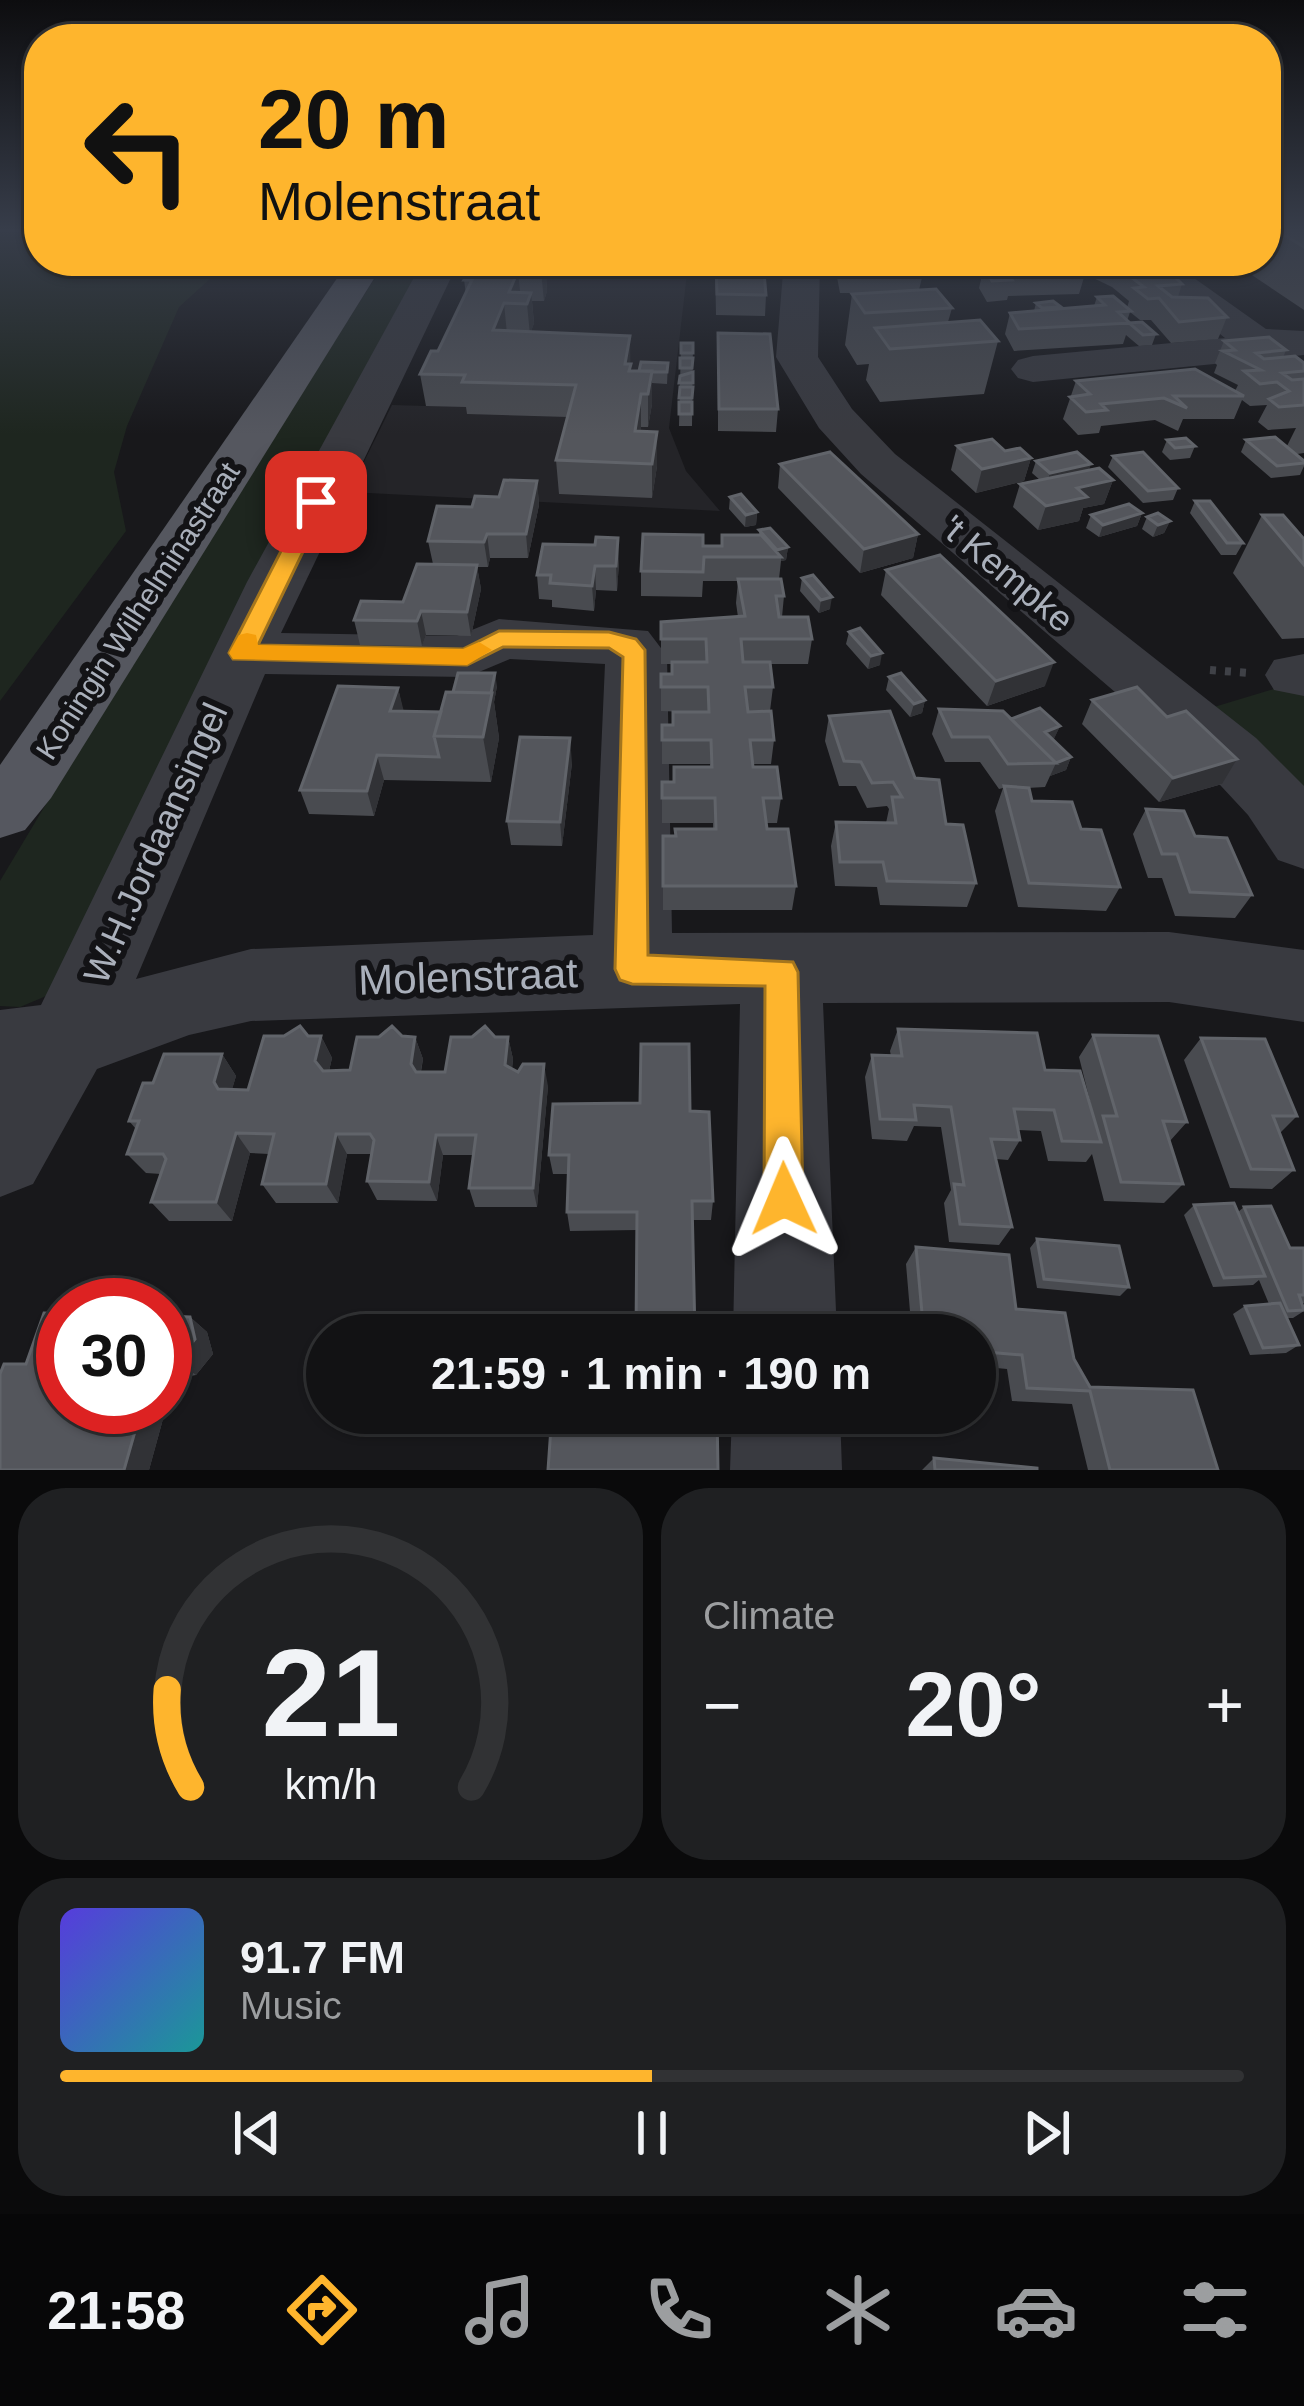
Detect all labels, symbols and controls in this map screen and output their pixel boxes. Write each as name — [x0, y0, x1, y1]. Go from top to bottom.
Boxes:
icon: left — [60, 72, 216, 228]
text: 20 m — [258, 72, 449, 166]
text: Molenstraat — [258, 171, 540, 231]
pin — [265, 451, 367, 553]
street label: Koningin Wilhelminastraat — [29, 456, 246, 765]
icon: arrive — [283, 469, 349, 535]
street label: 't Kempke — [934, 507, 1082, 640]
street label: W.H.Jordaansingel — [75, 697, 236, 990]
street label: Molenstraat — [358, 949, 579, 1004]
position arrow — [721, 1136, 847, 1262]
speed limit sign: 30 — [36, 1278, 192, 1434]
text: 21:59 · 1 min · 190 m — [431, 1348, 871, 1399]
text: Climate — [703, 1594, 835, 1637]
text: 21 — [261, 1623, 400, 1762]
text: 20° — [905, 1655, 1042, 1755]
text: − — [703, 1668, 742, 1742]
text: + — [1205, 1668, 1244, 1742]
text: km/h — [284, 1760, 377, 1808]
text: 91.7 FM — [240, 1932, 405, 1983]
text: Music — [240, 1984, 342, 2027]
icon: previous — [224, 2100, 290, 2166]
icon: pause — [619, 2100, 685, 2166]
icon: next — [1014, 2100, 1080, 2166]
icon: directions — [280, 2268, 364, 2352]
icon: music — [458, 2268, 542, 2352]
icon: phone — [637, 2268, 721, 2352]
icon: climate — [816, 2268, 900, 2352]
icon: car — [994, 2268, 1078, 2352]
icon: filters — [1173, 2268, 1257, 2352]
text: 21:58 — [47, 2280, 185, 2340]

